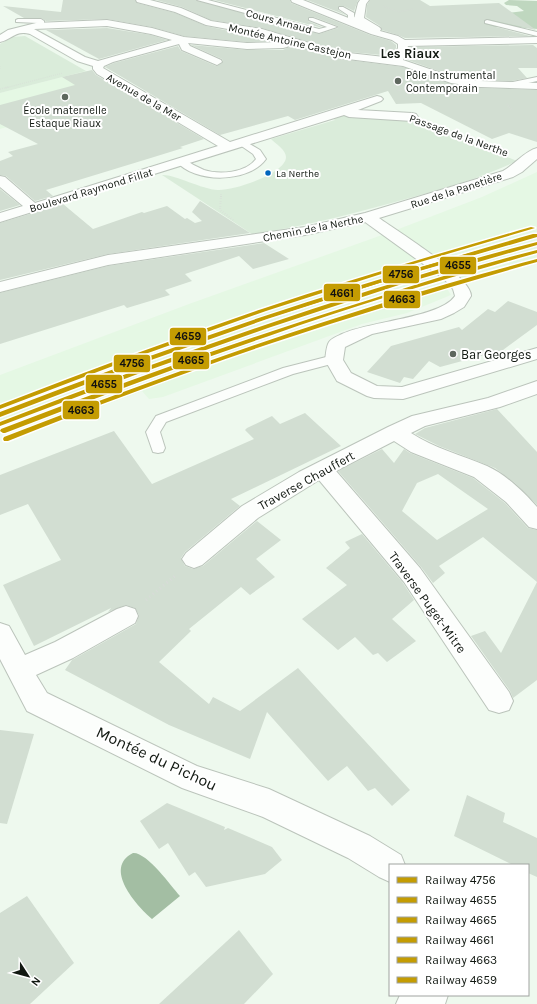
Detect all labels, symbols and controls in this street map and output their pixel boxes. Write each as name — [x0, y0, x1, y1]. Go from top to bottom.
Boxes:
street label: Cours Arnaud — [244, 6, 313, 37]
street label: Montée Antoine Castejon — [227, 21, 353, 62]
district label: Les Riaux — [380, 46, 440, 61]
place label: Pôle Instrumental Contemporain — [406, 69, 496, 95]
street label: Avenue de la Mer — [104, 71, 184, 124]
marker: Pôle Instrumental Contemporain — [393, 76, 403, 86]
marker: École maternelle Estaque Riaux — [60, 92, 70, 102]
place label: École maternelle Estaque Riaux — [23, 102, 107, 130]
street label: Passage de la Nerthe — [408, 112, 510, 160]
street label: Boulevard Raymond Fillat — [28, 166, 154, 215]
marker: La Nerthe — [263, 168, 273, 178]
place label: La Nerthe — [276, 168, 319, 180]
street label: Rue de la Panetière — [409, 169, 504, 211]
street label: Chemin de la Nerthe — [262, 212, 365, 245]
line badge: 4655 — [439, 256, 477, 275]
text: 4655 — [445, 259, 471, 272]
line badge: 4756 — [382, 265, 420, 284]
text: 4756 — [388, 268, 414, 281]
line badge: 4661 — [323, 283, 361, 302]
text: 4661 — [330, 287, 354, 300]
line badge: 4663 — [383, 290, 421, 309]
text: 4663 — [389, 293, 416, 306]
line badge: 4659 — [169, 327, 207, 346]
text: 4659 — [175, 330, 201, 343]
place label: Bar Georges — [461, 347, 532, 362]
marker: Bar Georges — [448, 349, 458, 359]
line badge: 4665 — [172, 351, 210, 370]
line badge: 4756 — [113, 354, 151, 373]
text: 4665 — [178, 354, 204, 367]
text: 4756 — [119, 357, 145, 370]
line badge: 4655 — [85, 374, 123, 394]
text: 4655 — [91, 378, 117, 391]
line badge: 4663 — [62, 400, 100, 420]
text: 4663 — [68, 404, 95, 417]
street label: Traverse Chauffert — [255, 448, 357, 513]
street label: Traverse Puget-Mitre — [386, 549, 470, 656]
street label: Montée du Pichou — [93, 722, 220, 795]
legend — [389, 864, 529, 996]
text: Railway 4756 — [425, 873, 496, 887]
text: Railway 4655 — [425, 893, 497, 907]
text: Railway 4665 — [425, 913, 497, 927]
text: Railway 4661 — [425, 933, 494, 947]
text: Railway 4663 — [425, 953, 497, 967]
north arrow — [8, 956, 48, 996]
text: Railway 4659 — [425, 973, 497, 987]
text: N — [28, 975, 43, 989]

